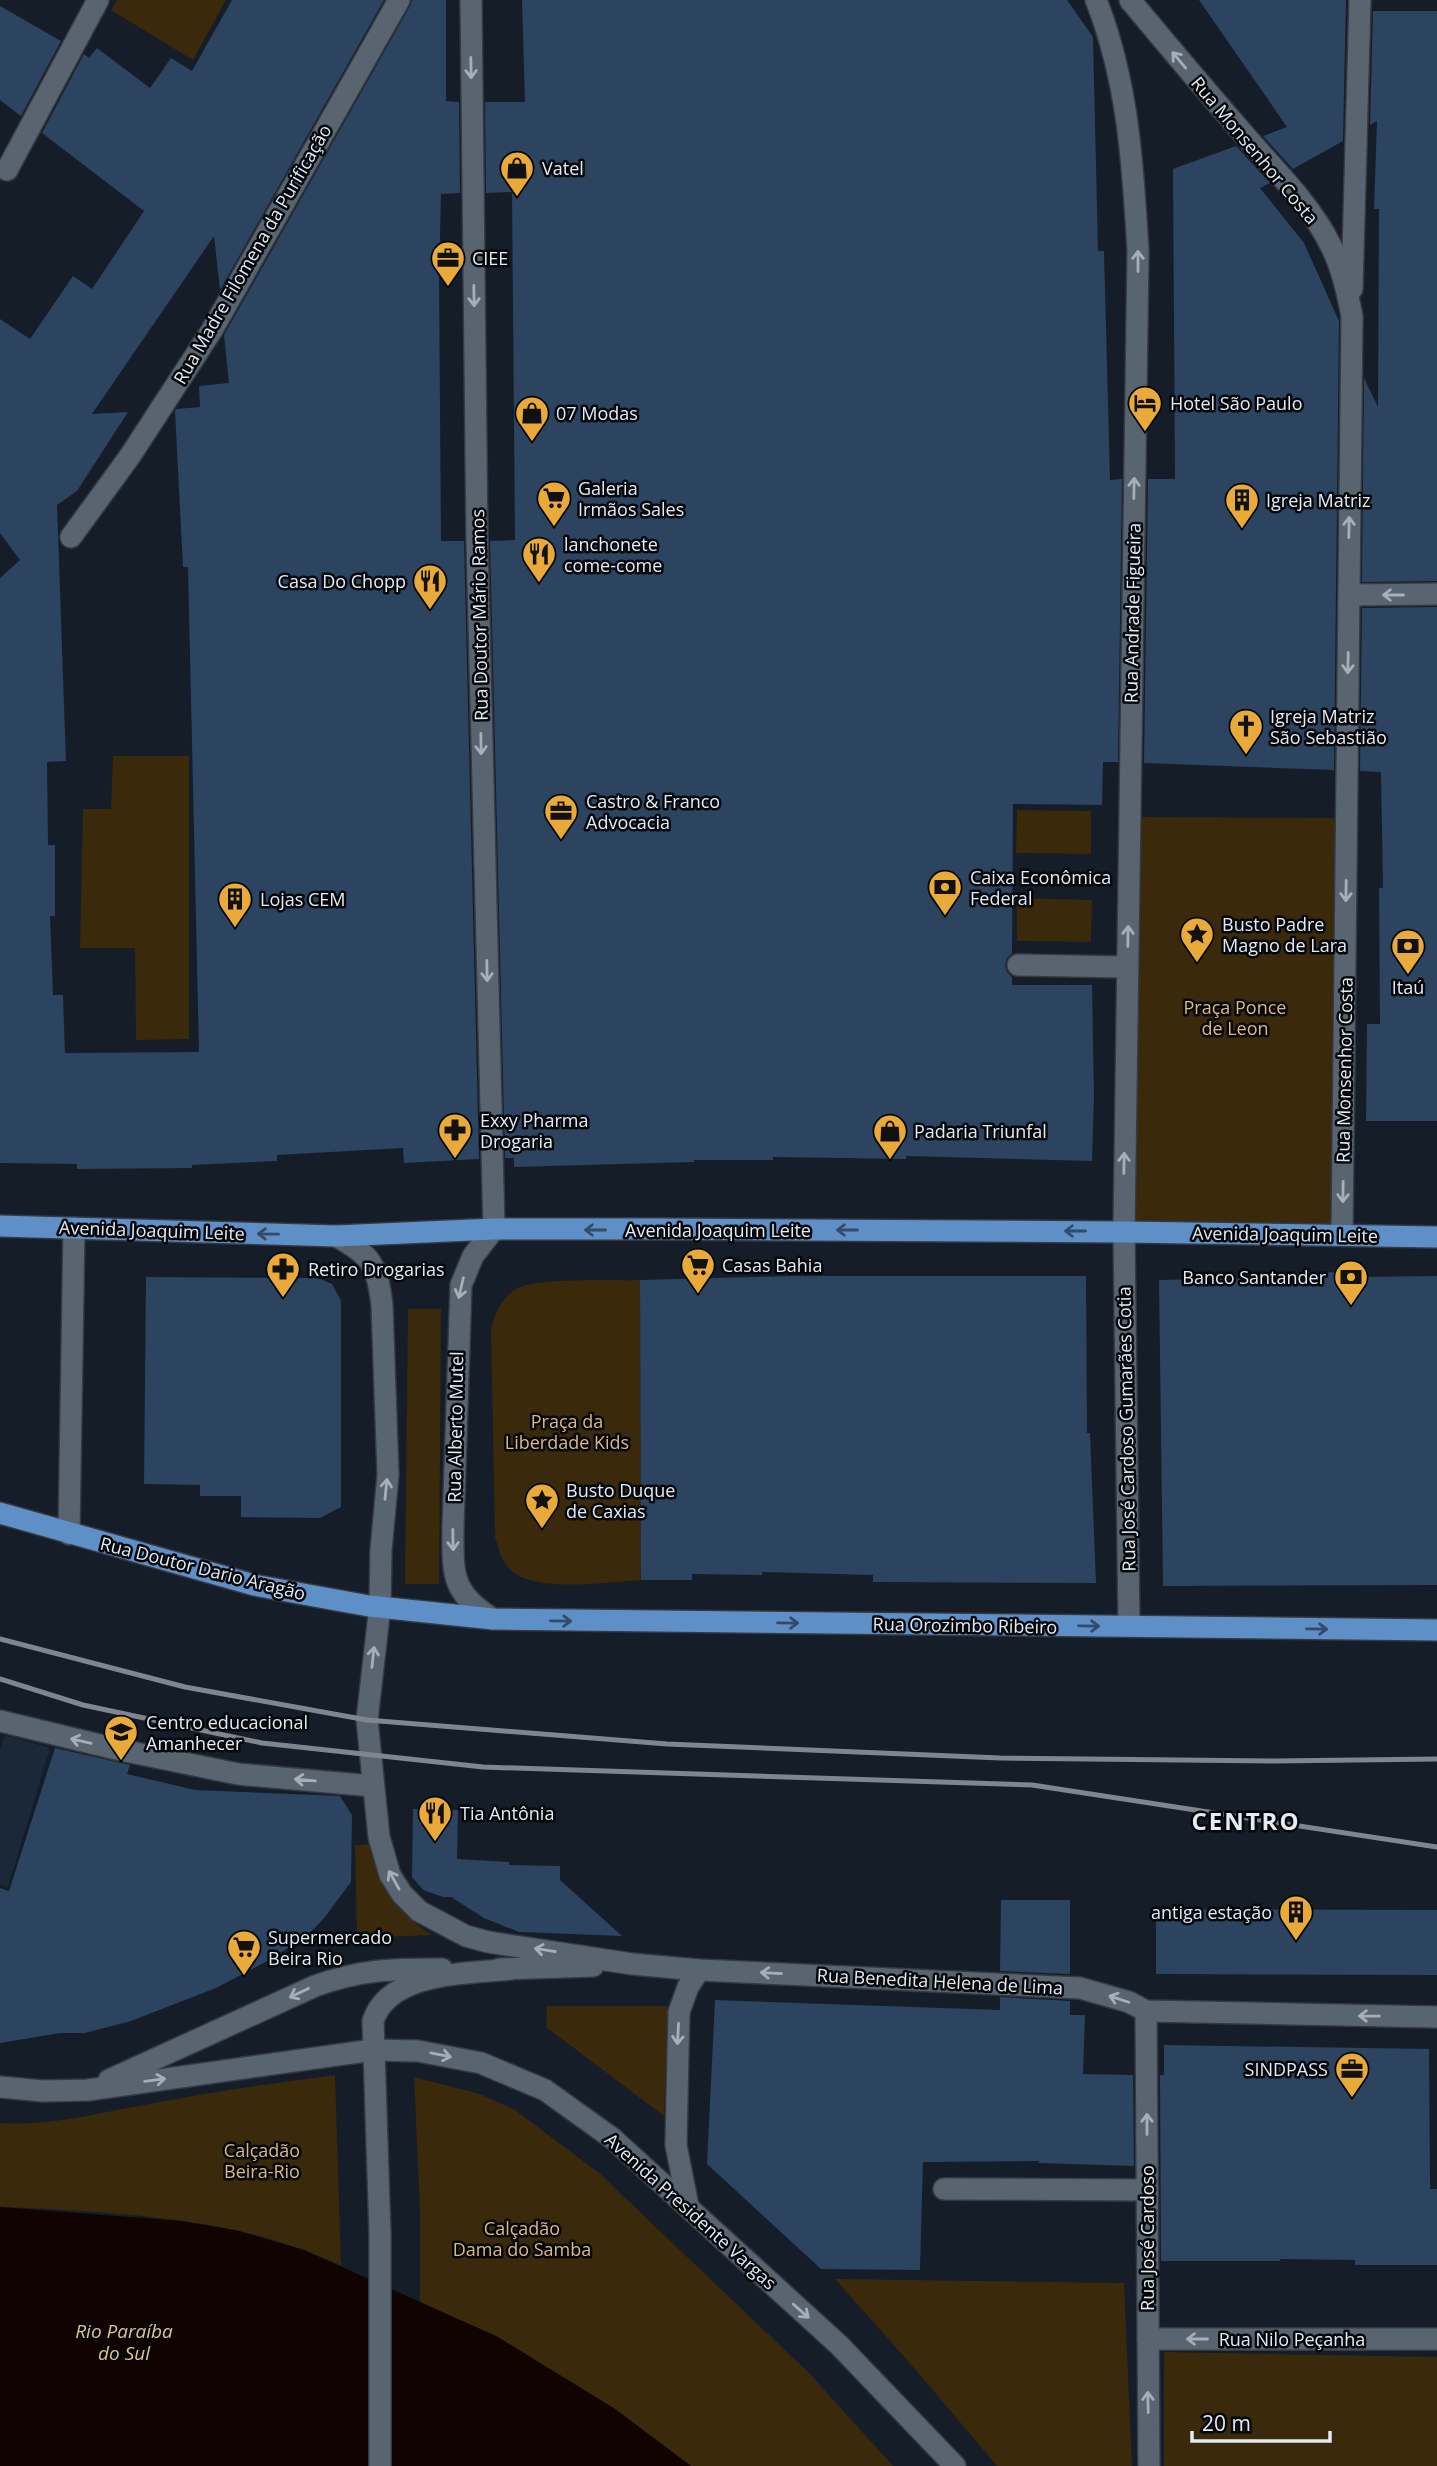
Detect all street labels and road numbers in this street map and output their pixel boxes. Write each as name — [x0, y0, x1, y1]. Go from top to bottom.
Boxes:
street label: Rua Monsenhor Costa — [1186, 71, 1324, 229]
street label: Rua Madre Filomena da Purificação — [168, 120, 336, 388]
street label: Rua Doutor Mário Ramos — [465, 509, 493, 721]
street label: Rua Andrade Figueira — [1118, 523, 1146, 703]
street label: Rua Monsenhor Costa — [1330, 977, 1358, 1163]
street label: Avenida Joaquim Leite — [59, 1215, 245, 1245]
street label: Avenida Joaquim Leite — [625, 1218, 811, 1242]
street label: Avenida Joaquim Leite — [1192, 1220, 1378, 1248]
street label: Rua José Cardoso Gumarães Cotia — [1112, 1286, 1140, 1572]
street label: Rua Alberto Mutel — [442, 1351, 468, 1503]
street label: Rua Doutor Dario Aragão — [98, 1531, 308, 1605]
street label: Rua Orozimbo Ribeiro — [872, 1611, 1058, 1639]
street label: Rua Benedita Helena de Lima — [816, 1963, 1064, 1999]
street label: Avenida Presidente Vargas — [600, 2127, 782, 2295]
street label: Rua José Cardoso — [1135, 2165, 1159, 2311]
street label: Rua Nilo Peçanha — [1219, 2327, 1365, 2351]

